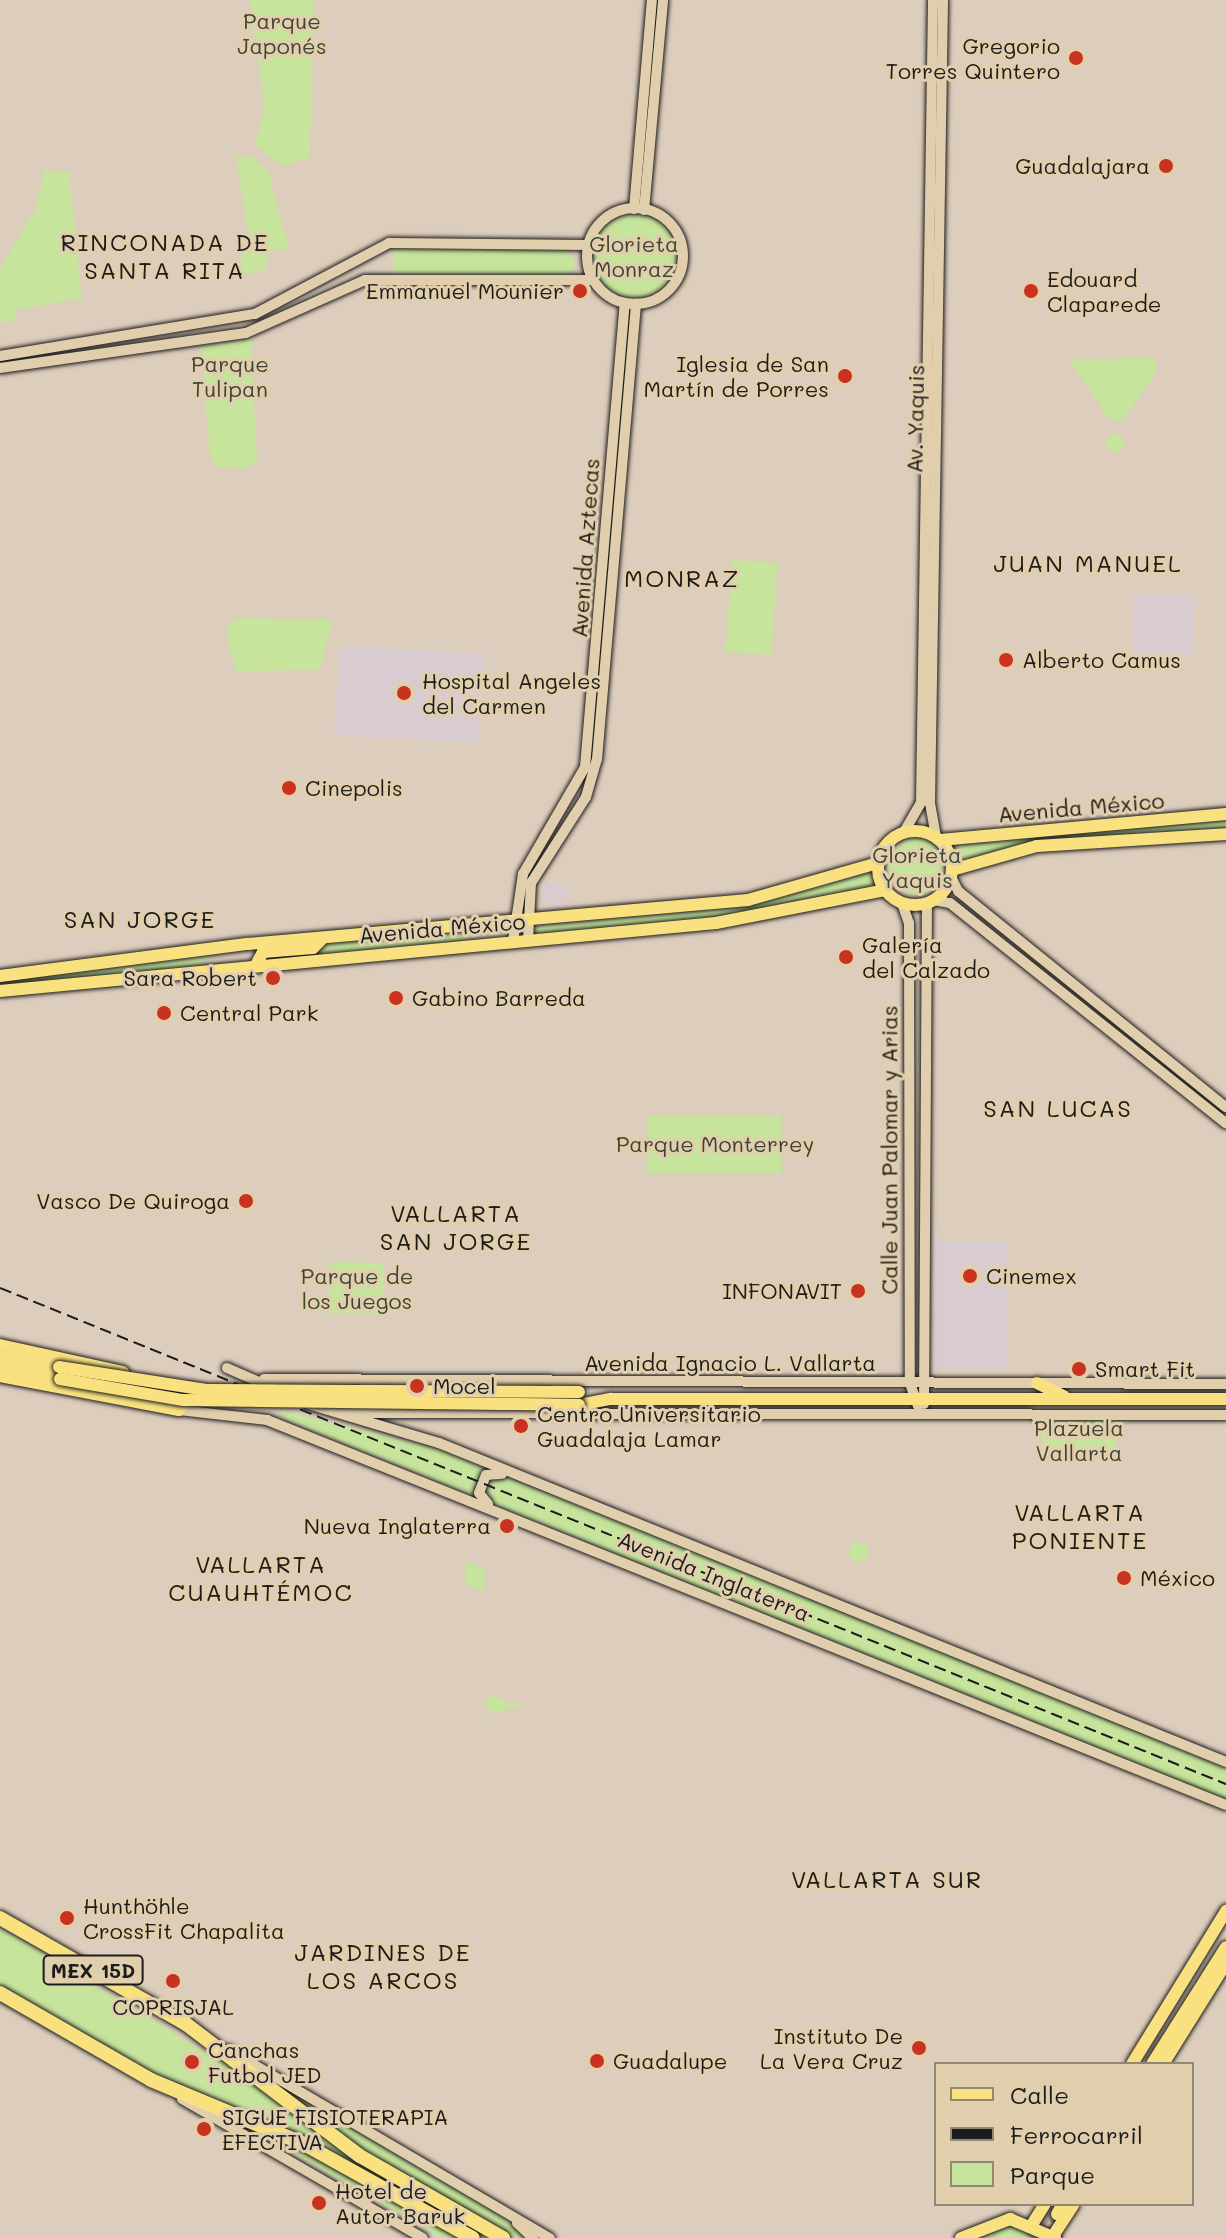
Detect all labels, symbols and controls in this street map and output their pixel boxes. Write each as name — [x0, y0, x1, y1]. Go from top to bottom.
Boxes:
park label: Parque Japonés — [237, 7, 327, 58]
place label: Gregorio Torres Quintero — [886, 32, 1060, 84]
marker: Gregorio Torres Quintero — [1067, 49, 1085, 67]
place label: Guadalajara — [1015, 153, 1150, 179]
marker: Guadalajara — [1157, 157, 1175, 175]
district label: RINCONADA DE SANTA RITA — [60, 228, 270, 284]
park label: Glorieta Monraz — [589, 230, 679, 282]
place label: Edouard Claparede — [1047, 265, 1161, 316]
place label: Emmanuel Mounier — [366, 278, 564, 304]
marker: Emmanuel Mounier — [571, 282, 589, 300]
marker: Edouard Claparede — [1022, 282, 1040, 300]
park label: Parque Tulipan — [191, 350, 269, 402]
place label: Iglesia de San Martín de Porres — [643, 350, 829, 402]
street label: Av. Yaquis — [901, 364, 929, 474]
marker: Iglesia de San Martín de Porres — [836, 367, 854, 385]
street label: Avenida Aztecas — [566, 457, 604, 639]
district label: JUAN MANUEL — [993, 549, 1183, 577]
district label: MONRAZ — [624, 564, 740, 592]
place label: Alberto Camus — [1022, 647, 1181, 673]
marker: Alberto Camus — [997, 651, 1015, 669]
place label: Hospital Angeles del Carmen — [422, 667, 601, 718]
marker: Hospital Angeles del Carmen — [393, 682, 415, 704]
place label: Cinepolis — [305, 775, 403, 801]
marker: Cinepolis — [280, 779, 298, 797]
street label: Avenida México — [997, 787, 1165, 827]
park label: Glorieta Yaquis — [872, 841, 962, 892]
district label: SAN JORGE — [64, 905, 216, 933]
street label: Avenida México — [358, 908, 526, 948]
place label: Galería del Calzado — [862, 931, 990, 982]
marker: Galería del Calzado — [837, 948, 855, 966]
place label: Sara Robert — [124, 965, 257, 991]
marker: Sara Robert — [264, 969, 282, 987]
place label: Gabino Barreda — [412, 985, 586, 1011]
marker: Gabino Barreda — [387, 989, 405, 1007]
place label: Central Park — [180, 1000, 318, 1026]
marker: Central Park — [155, 1004, 173, 1022]
street label: Calle Juan Palomar y Arias — [876, 1005, 902, 1295]
district label: SAN LUCAS — [983, 1094, 1133, 1122]
park label: Parque Monterrey — [616, 1131, 814, 1157]
place label: Vasco De Quiroga — [36, 1188, 230, 1214]
marker: Vasco De Quiroga — [237, 1192, 255, 1210]
district label: VALLARTA SAN JORGE — [380, 1199, 532, 1255]
park label: Parque de los Juegos — [301, 1262, 413, 1314]
place label: Cinemex — [986, 1263, 1077, 1289]
marker: Cinemex — [961, 1267, 979, 1285]
place label: INFONAVIT — [722, 1278, 842, 1304]
marker: INFONAVIT — [849, 1282, 867, 1300]
street label: Avenida Ignacio L. Vallarta — [584, 1350, 876, 1376]
place label: Smart Fit — [1095, 1356, 1195, 1382]
marker: Smart Fit — [1070, 1360, 1088, 1378]
place label: Mocel — [433, 1373, 496, 1399]
marker: Mocel — [408, 1377, 426, 1395]
place label: Centro Universitario Guadalaja Lamar — [537, 1400, 761, 1452]
park label: Plazuela Vallarta — [1034, 1414, 1124, 1466]
marker: Centro Universitario Guadalaja Lamar — [512, 1417, 530, 1435]
district label: VALLARTA PONIENTE — [1012, 1498, 1148, 1554]
place label: Nueva Inglaterra — [304, 1513, 491, 1539]
marker: Nueva Inglaterra — [498, 1517, 516, 1535]
street label: Avenida Inglaterra — [614, 1525, 814, 1627]
district label: VALLARTA CUAUHTÉMOC — [168, 1550, 354, 1606]
place label: México — [1140, 1565, 1215, 1591]
marker: México — [1115, 1569, 1133, 1587]
district label: VALLARTA SUR — [791, 1865, 983, 1893]
place label: Hunthöhle CrossFit Chapalita — [83, 1892, 285, 1944]
marker: Hunthöhle CrossFit Chapalita — [58, 1909, 76, 1927]
district label: JARDINES DE LOS ARCOS — [294, 1938, 472, 1994]
road number: MEX 15D — [41, 1954, 145, 1986]
marker: COPRISJAL — [164, 1972, 182, 1990]
place label: COPRISJAL — [112, 1994, 234, 2020]
place label: Instituto De La Vera Cruz — [760, 2022, 903, 2074]
place label: Canchas Futbol JED — [208, 2036, 321, 2088]
marker: Instituto De La Vera Cruz — [910, 2039, 928, 2057]
place label: Guadalupe — [613, 2048, 727, 2074]
marker: Guadalupe — [588, 2052, 606, 2070]
marker: Canchas Futbol JED — [183, 2053, 201, 2071]
legend — [934, 2062, 1194, 2206]
text: Calle — [1010, 2079, 1069, 2110]
place label: SIGUE FISIOTERAPIA EFECTIVA — [222, 2103, 449, 2154]
marker: SIGUE FISIOTERAPIA EFECTIVA — [193, 2118, 215, 2140]
text: Ferrocarril — [1010, 2119, 1143, 2150]
text: Parque — [1010, 2159, 1095, 2190]
place label: Hotel de Autor Baruk — [335, 2177, 465, 2228]
marker: Hotel de Autor Baruk — [310, 2194, 328, 2212]

